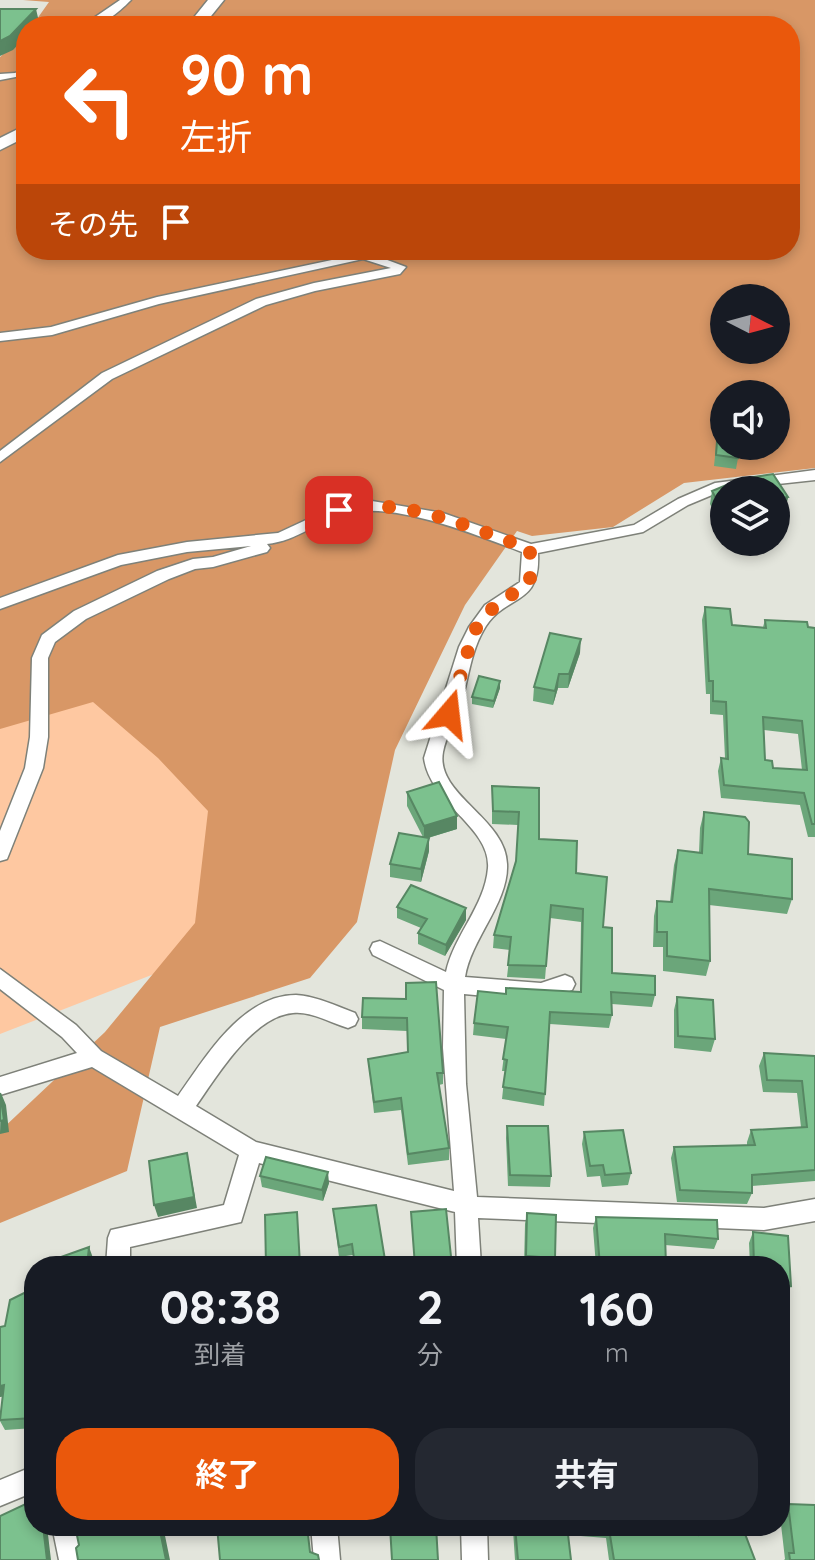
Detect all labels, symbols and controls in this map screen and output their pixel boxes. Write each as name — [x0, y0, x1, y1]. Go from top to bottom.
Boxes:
text: 90 m — [180, 39, 314, 109]
icon: left — [48, 48, 152, 152]
text: 左折 — [180, 114, 252, 159]
icon: arrive — [154, 200, 198, 244]
text: その先 — [48, 205, 138, 243]
north arrow — [710, 284, 790, 364]
map controls — [710, 284, 790, 556]
button: sound — [710, 380, 790, 460]
pin — [305, 476, 373, 544]
button: layers — [710, 476, 790, 556]
icon: arrive — [317, 488, 361, 532]
position arrow — [407, 672, 491, 756]
text: 08:38 — [160, 1276, 281, 1336]
text: 2 — [416, 1276, 444, 1336]
text: 160 — [580, 1278, 654, 1338]
text: m — [605, 1336, 629, 1369]
text: 到着 — [194, 1338, 246, 1371]
text: 分 — [417, 1338, 443, 1371]
button: 終了 — [56, 1428, 399, 1520]
button: 共有 — [415, 1428, 758, 1520]

